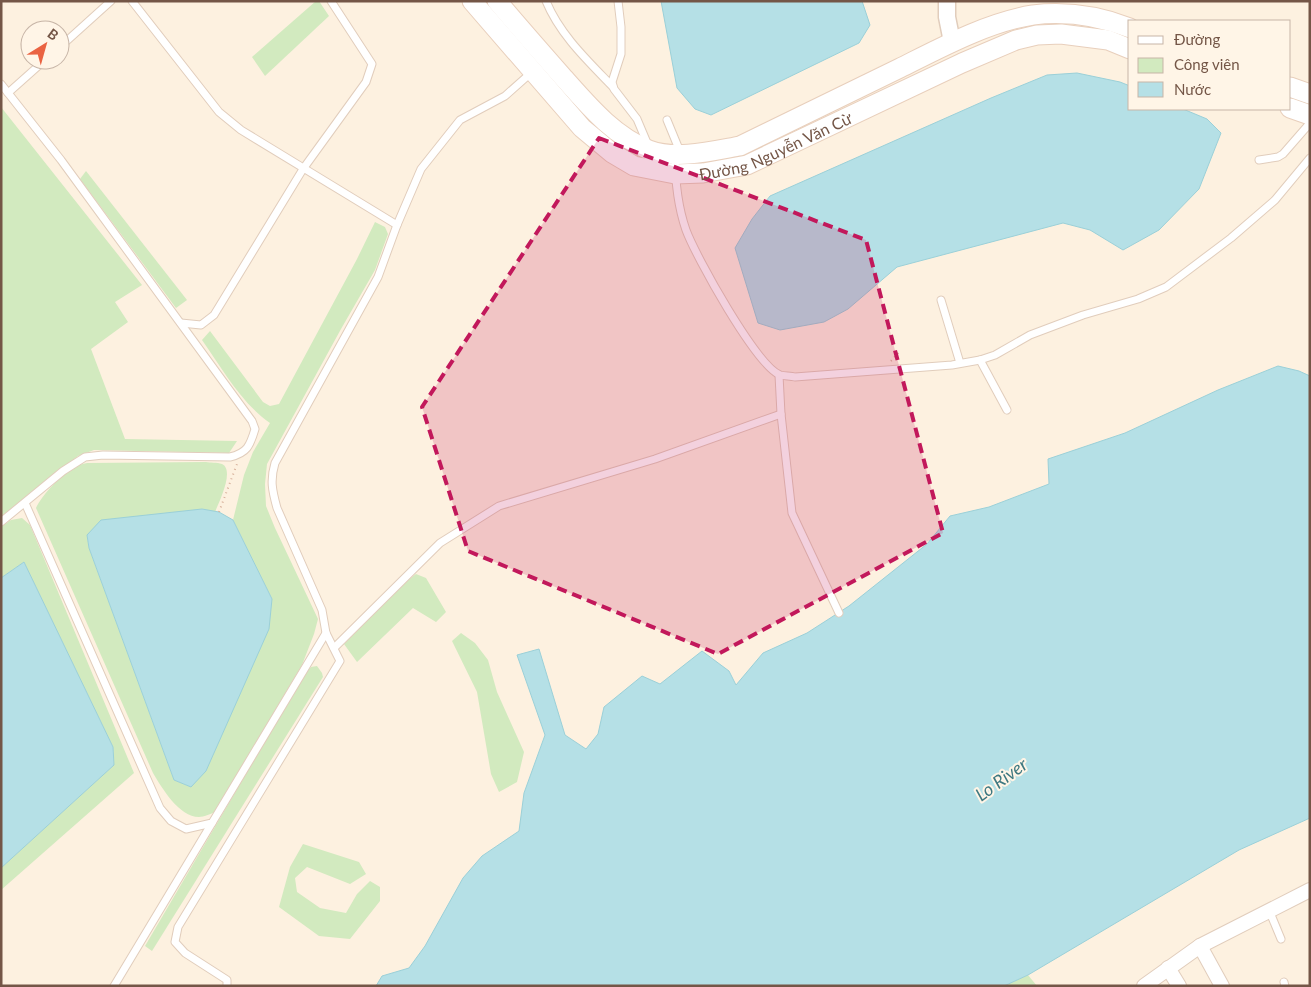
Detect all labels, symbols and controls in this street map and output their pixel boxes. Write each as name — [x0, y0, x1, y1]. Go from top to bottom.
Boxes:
north arrow — [20, 20, 70, 70]
legend — [1128, 20, 1291, 110]
text: B — [44, 25, 62, 44]
text: Đường — [1174, 30, 1220, 48]
text: Công viên — [1174, 55, 1240, 73]
text: Nước — [1174, 80, 1211, 98]
street label: Đường Nguyễn Văn Cừ — [697, 107, 855, 183]
water label: Lo River — [971, 752, 1032, 805]

